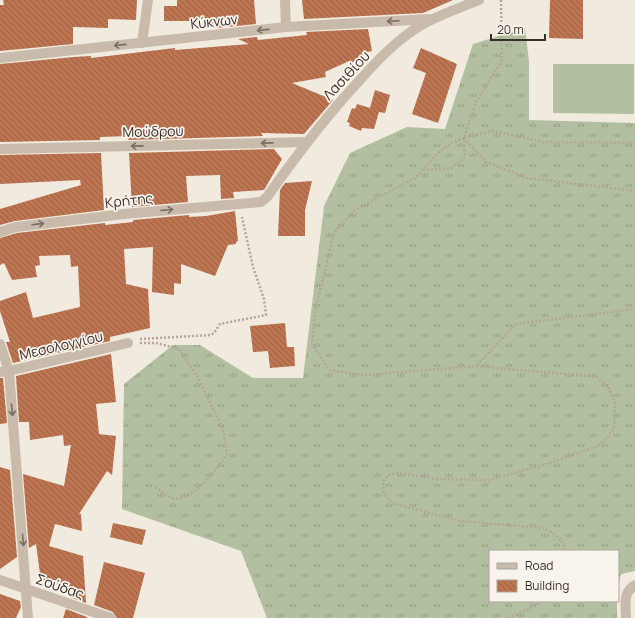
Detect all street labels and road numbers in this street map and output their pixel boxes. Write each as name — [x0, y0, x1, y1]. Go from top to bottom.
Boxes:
street label: Κύκνων — [189, 9, 239, 33]
street label: Λασιθίου — [318, 46, 374, 104]
street label: Μούδρου — [122, 121, 184, 141]
street label: Κρήτης — [104, 188, 154, 212]
street label: Μεσολογγίου — [17, 326, 105, 364]
street label: Σούδας — [33, 569, 87, 603]

